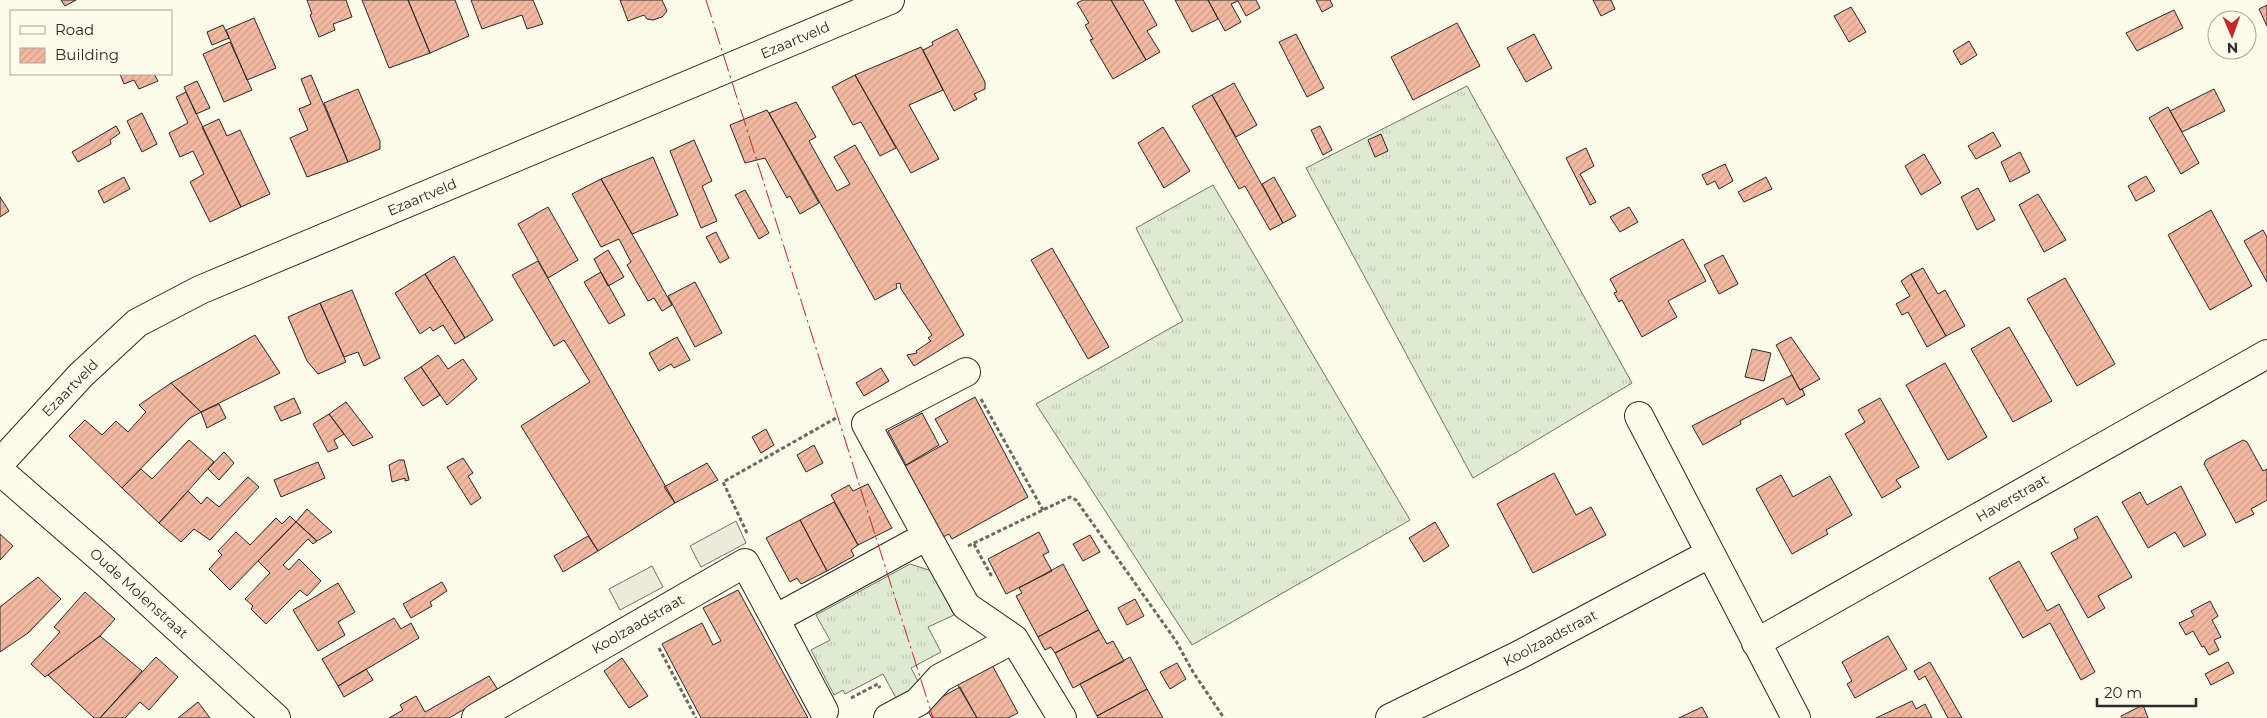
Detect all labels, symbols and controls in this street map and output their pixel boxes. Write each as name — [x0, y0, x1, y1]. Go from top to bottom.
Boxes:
legend — [10, 10, 172, 75]
north arrow — [2207, 10, 2257, 60]
street label: Ezaartveld — [758, 17, 832, 63]
text: Road — [55, 20, 94, 39]
text: N — [2226, 39, 2238, 57]
text: Building — [55, 45, 119, 64]
street label: Ezaartveld — [385, 174, 459, 220]
street label: Ezaartveld — [38, 355, 102, 421]
street label: Haverstraat — [1973, 470, 2052, 526]
street label: Oude Molenstraat — [86, 544, 192, 642]
street label: Koolzaadstraat — [589, 590, 688, 658]
street label: Koolzaadstraat — [1500, 606, 1600, 670]
scale bar — [2097, 676, 2196, 708]
text: 20 m — [2104, 683, 2142, 702]

